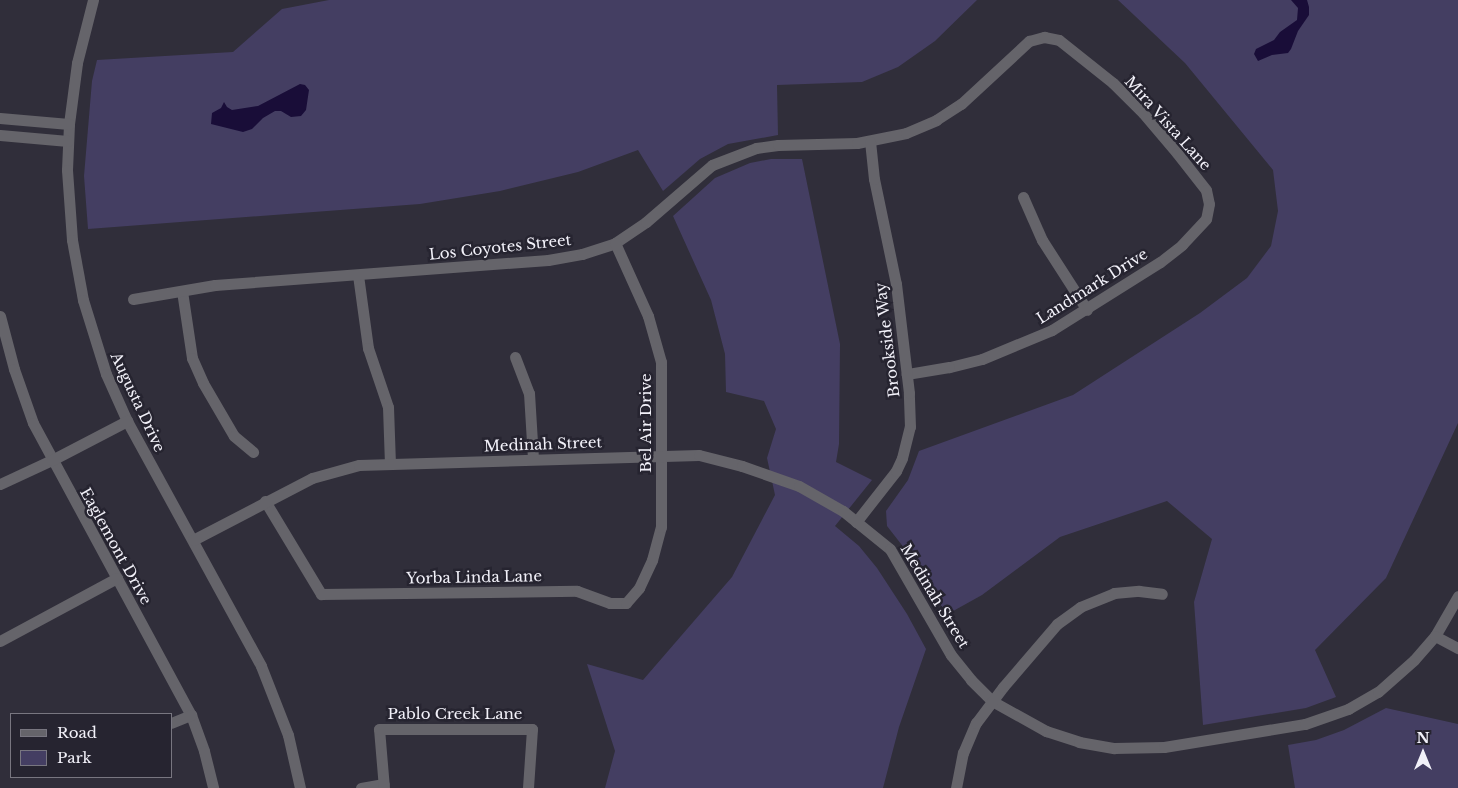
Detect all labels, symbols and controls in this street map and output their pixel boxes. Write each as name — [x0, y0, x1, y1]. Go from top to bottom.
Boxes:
street label: Mira Vista Lane — [1121, 72, 1215, 174]
street label: Los Coyotes Street — [428, 231, 572, 263]
street label: Landmark Drive — [1033, 245, 1151, 327]
street label: Brookside Way — [871, 281, 903, 399]
street label: Augusta Drive — [107, 349, 169, 455]
street label: Bel Air Drive — [637, 373, 655, 473]
street label: Medinah Street — [484, 433, 602, 455]
street label: Eaglemont Drive — [76, 484, 156, 608]
street label: Medinah Street — [897, 541, 973, 651]
street label: Yorba Linda Lane — [406, 567, 542, 587]
street label: Pablo Creek Lane — [387, 705, 523, 723]
legend — [10, 713, 172, 778]
text: Road — [57, 723, 97, 742]
north arrow — [1398, 728, 1448, 778]
text: N — [1416, 729, 1430, 747]
text: Park — [57, 748, 92, 767]

